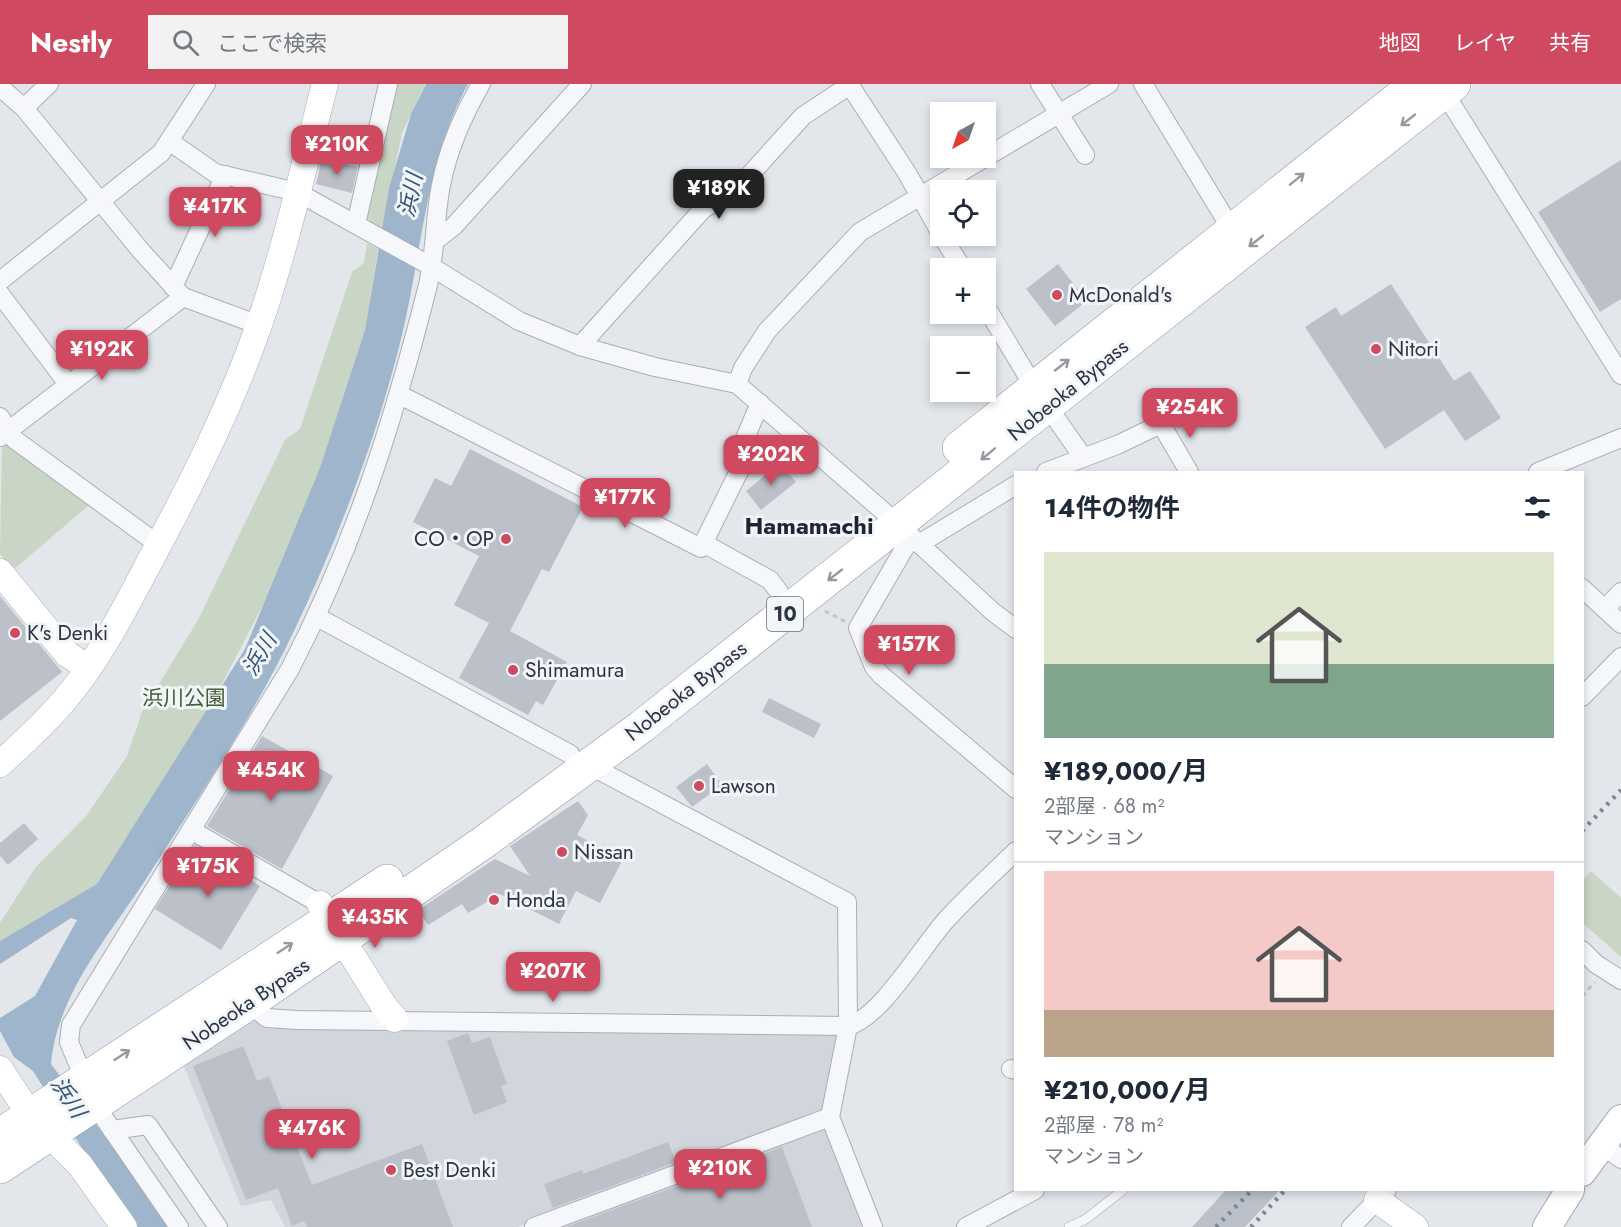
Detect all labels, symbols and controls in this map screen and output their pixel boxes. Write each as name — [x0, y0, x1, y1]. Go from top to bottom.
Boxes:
search box — [148, 15, 568, 69]
text: Nestly — [30, 22, 112, 63]
icon: search — [169, 26, 202, 59]
text: ここで検索 — [217, 27, 327, 59]
text: 地図 — [1379, 28, 1421, 58]
text: レイヤ — [1454, 28, 1516, 58]
text: 共有 — [1549, 28, 1591, 58]
north arrow — [930, 102, 996, 168]
map controls — [930, 102, 996, 402]
one-way arrow — [1401, 114, 1417, 127]
pin: ¥210K — [295, 125, 379, 176]
text: ¥210K — [305, 130, 369, 159]
water label: 浜川 — [390, 168, 431, 220]
pin: ¥189K — [677, 169, 761, 220]
one-way arrow — [1288, 172, 1304, 185]
text: ¥189K — [687, 174, 751, 203]
button: locate — [930, 180, 996, 246]
pin: ¥417K — [173, 187, 257, 238]
text: ¥417K — [183, 192, 247, 221]
one-way arrow — [1248, 235, 1264, 248]
button: + — [930, 258, 996, 324]
place label: McDonald's — [1069, 280, 1172, 310]
marker: McDonald's — [1050, 288, 1064, 302]
pin: ¥192K — [60, 330, 144, 381]
street label: Nobeoka Bypass — [1001, 332, 1135, 448]
place label: Nitori — [1388, 334, 1439, 364]
text: ¥192K — [70, 335, 134, 364]
button: − — [930, 336, 996, 402]
marker: Nitori — [1369, 342, 1383, 356]
one-way arrow — [1053, 359, 1069, 372]
pin: ¥254K — [1148, 388, 1232, 439]
text: ¥254K — [1156, 393, 1224, 422]
pin: ¥202K — [729, 435, 813, 486]
text: ¥202K — [738, 440, 804, 469]
one-way arrow — [980, 448, 996, 461]
pin: ¥177K — [583, 478, 667, 529]
text: ¥177K — [594, 483, 656, 512]
text: 14件の物件 — [1044, 489, 1179, 527]
icon: filters — [1521, 491, 1554, 524]
district label: Hamamachi — [744, 508, 874, 543]
place label: CO・OP — [414, 524, 494, 554]
marker: CO・OP — [499, 532, 513, 546]
one-way arrow — [827, 569, 843, 582]
icon: home — [1245, 591, 1353, 699]
road number: 10 — [767, 597, 803, 631]
place label: K's Denki — [27, 618, 108, 648]
water label: 浜川 — [234, 625, 285, 681]
pin: ¥157K — [867, 625, 951, 676]
marker: K's Denki — [8, 626, 22, 640]
text: ¥157K — [878, 630, 940, 659]
street label: Nobeoka Bypass — [619, 634, 753, 748]
place label: Shimamura — [525, 655, 624, 685]
marker: Shimamura — [506, 663, 520, 677]
park label: 浜川公園 — [142, 683, 226, 713]
pin: ¥454K — [229, 751, 313, 802]
text: ¥189,000/月 — [1044, 752, 1208, 790]
text: ¥454K — [237, 756, 305, 785]
place label: Lawson — [711, 771, 776, 801]
marker: Lawson — [692, 779, 706, 793]
text: 2部屋 · 68 m² — [1044, 792, 1164, 821]
text: マンション — [1044, 823, 1144, 852]
place label: Nissan — [574, 837, 634, 867]
marker: Nissan — [555, 845, 569, 859]
pin: ¥175K — [166, 847, 250, 898]
text: ¥175K — [177, 852, 239, 881]
place label: Honda — [506, 885, 566, 915]
marker: Honda — [487, 893, 501, 907]
pin: ¥435K — [333, 898, 417, 949]
text: ¥435K — [342, 903, 408, 932]
icon: home — [1245, 910, 1353, 1018]
one-way arrow — [276, 942, 293, 954]
street label: Nobeoka Bypass — [176, 950, 316, 1058]
pin: ¥207K — [511, 952, 595, 1003]
text: ¥207K — [520, 957, 586, 986]
one-way arrow — [113, 1049, 129, 1061]
water label: 浜川 — [44, 1070, 95, 1126]
text: ¥210,000/月 — [1044, 1071, 1211, 1109]
pin: ¥476K — [270, 1109, 354, 1160]
text: 2部屋 · 78 m² — [1044, 1111, 1163, 1140]
text: ¥476K — [279, 1114, 345, 1143]
text: マンション — [1044, 1142, 1144, 1171]
pin: ¥210K — [678, 1149, 762, 1200]
text: ¥210K — [688, 1154, 752, 1183]
place label: Best Denki — [403, 1155, 496, 1185]
marker: Best Denki — [384, 1163, 398, 1177]

